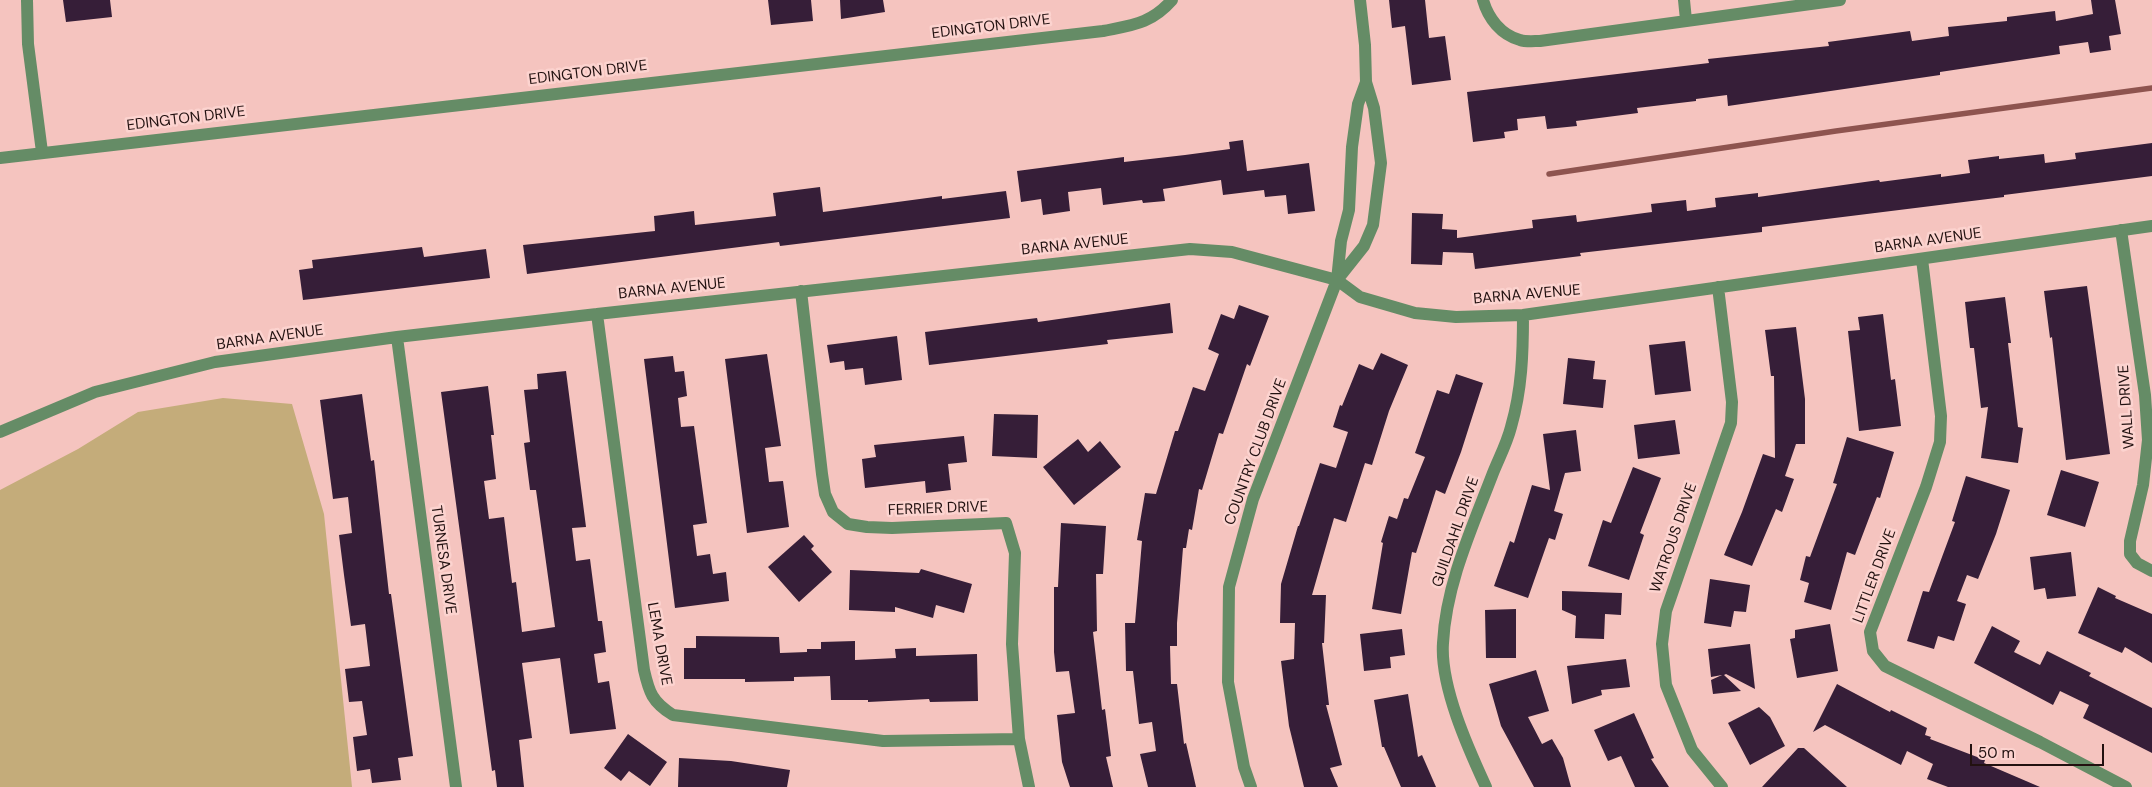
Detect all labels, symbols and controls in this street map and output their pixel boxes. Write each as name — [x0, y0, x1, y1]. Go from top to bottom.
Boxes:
street label: EDINGTON DRIVE — [931, 11, 1051, 43]
street label: EDINGTON DRIVE — [528, 57, 648, 89]
street label: EDINGTON DRIVE — [126, 103, 246, 135]
street label: BARNA AVENUE — [1873, 225, 1983, 257]
street label: BARNA AVENUE — [1020, 230, 1130, 260]
street label: BARNA AVENUE — [617, 274, 727, 304]
street label: BARNA AVENUE — [1473, 281, 1581, 309]
street label: BARNA AVENUE — [215, 322, 325, 354]
street label: WALL DRIVE — [2115, 364, 2139, 450]
street label: COUNTRY CLUB DRIVE — [1221, 376, 1291, 528]
street label: GUILDAHL DRIVE — [1429, 474, 1483, 590]
street label: WATROUS DRIVE — [1647, 481, 1701, 595]
street label: FERRIER DRIVE — [887, 498, 989, 520]
street label: TURNESA DRIVE — [426, 504, 460, 616]
street label: LITTLER DRIVE — [1850, 527, 1900, 625]
street label: LEMA DRIVE — [643, 601, 675, 687]
scale bar — [1972, 734, 2106, 766]
text: 50 m — [1978, 743, 2015, 763]

